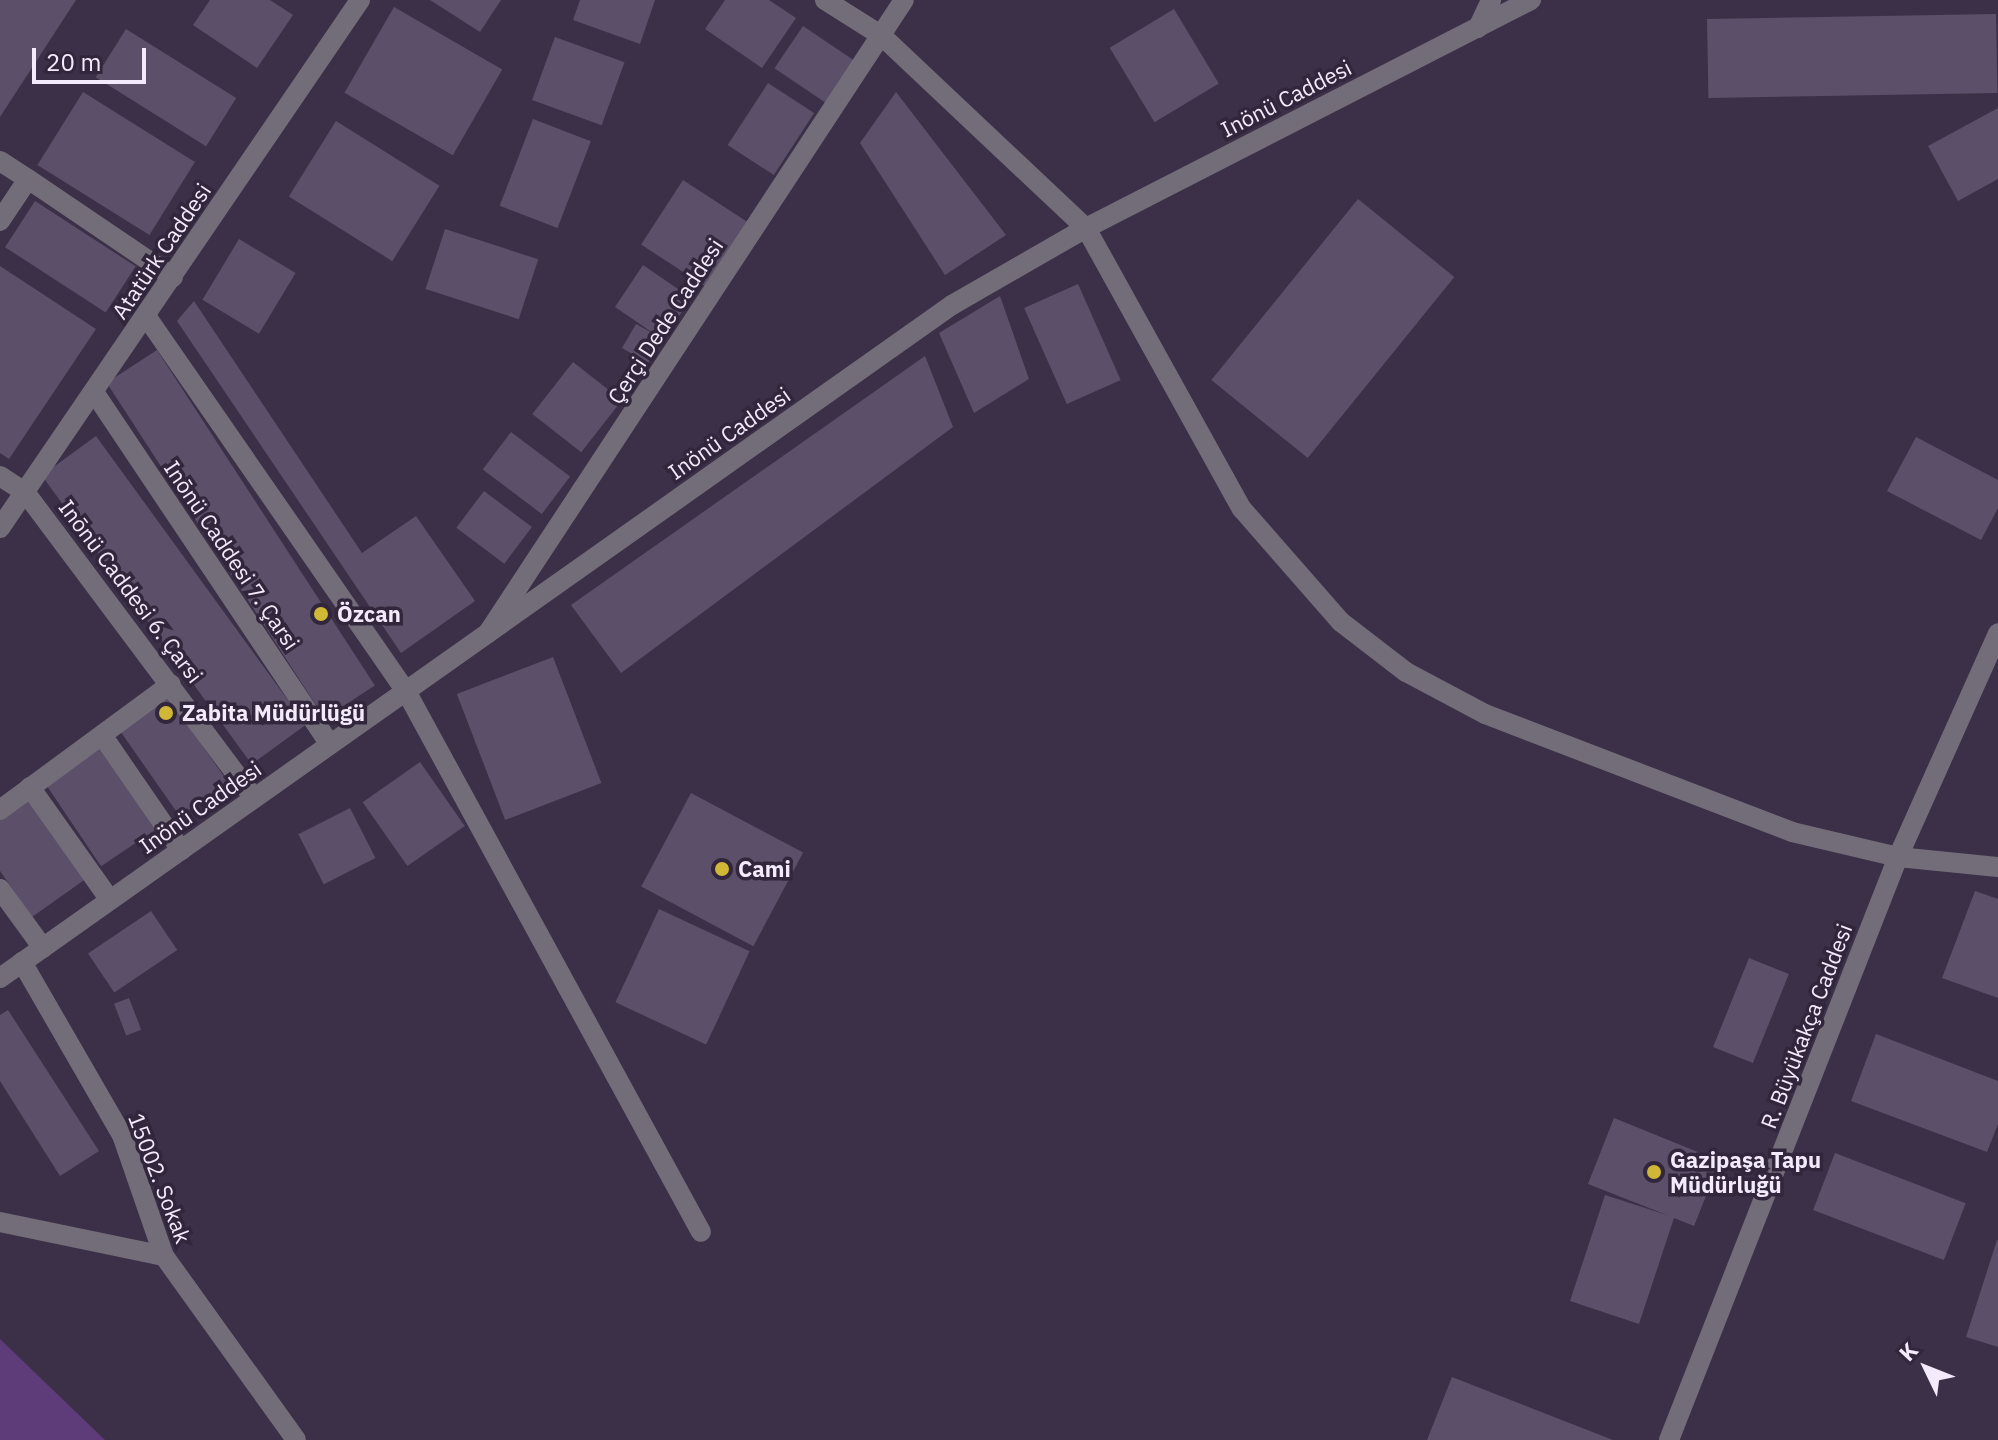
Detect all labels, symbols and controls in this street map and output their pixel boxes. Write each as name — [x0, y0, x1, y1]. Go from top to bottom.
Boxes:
scale bar — [36, 32, 150, 82]
text: 20 m — [46, 46, 101, 78]
street label: Inönü Caddesi — [1216, 54, 1356, 142]
street label: Atatürk Caddesi — [106, 178, 216, 324]
street label: Çerçi Dede Caddesi — [602, 233, 728, 409]
street label: Inönü Caddesi — [663, 381, 795, 485]
street label: Inōnü Caddesi 7. Çarsi — [159, 455, 305, 655]
street label: Inōnü Caddesi 6. Çarsi — [54, 494, 208, 688]
place label: Özcan — [337, 601, 401, 627]
marker: Özcan — [312, 605, 330, 623]
place label: Zabita Müdürlügü — [182, 700, 365, 726]
marker: Zabita Müdürlügü — [157, 704, 175, 722]
street label: Inönü Caddesi — [134, 755, 266, 859]
place label: Cami — [738, 856, 791, 882]
marker: Cami — [713, 860, 731, 878]
street label: R. Büyükakça Caddesi — [1755, 920, 1857, 1132]
street label: 15002. Sokak — [123, 1109, 197, 1247]
place label: Gazipaşa Tapu Müdürluğü — [1670, 1146, 1821, 1198]
marker: Gazipaşa Tapu Müdürluğü — [1645, 1163, 1663, 1181]
north arrow — [1886, 1328, 1966, 1408]
text: K — [1892, 1336, 1924, 1367]

